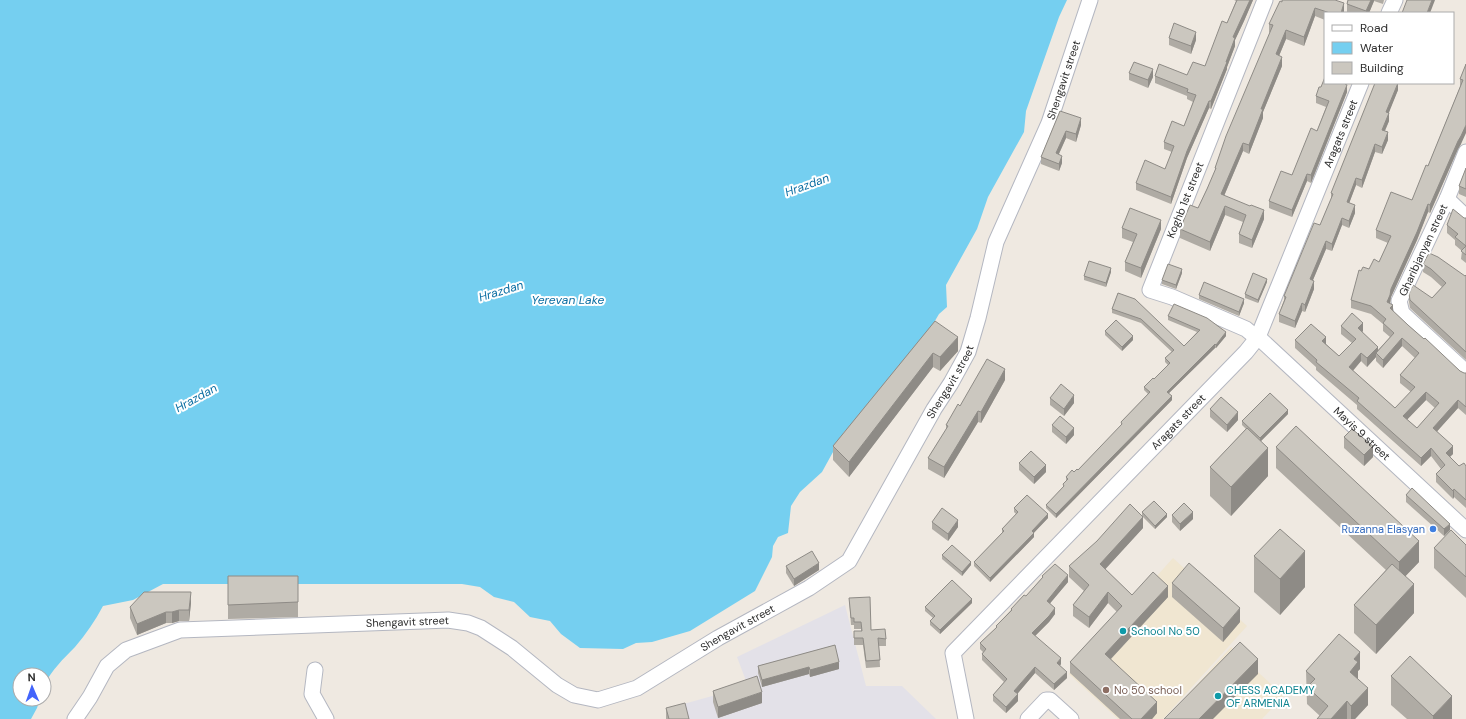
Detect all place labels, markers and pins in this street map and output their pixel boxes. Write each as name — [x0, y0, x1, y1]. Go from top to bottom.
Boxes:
place label: Ruzanna Elasyan — [1342, 522, 1425, 536]
marker: Ruzanna Elasyan — [1428, 524, 1438, 534]
place label: School No 50 — [1131, 624, 1200, 638]
marker: School No 50 — [1118, 626, 1128, 636]
place label: No 50 school — [1114, 683, 1182, 697]
place label: CHESS ACADEMY OF ARMENIA — [1226, 683, 1315, 710]
marker: No 50 school — [1101, 685, 1111, 695]
marker: CHESS ACADEMY OF ARMENIA — [1213, 691, 1223, 701]

